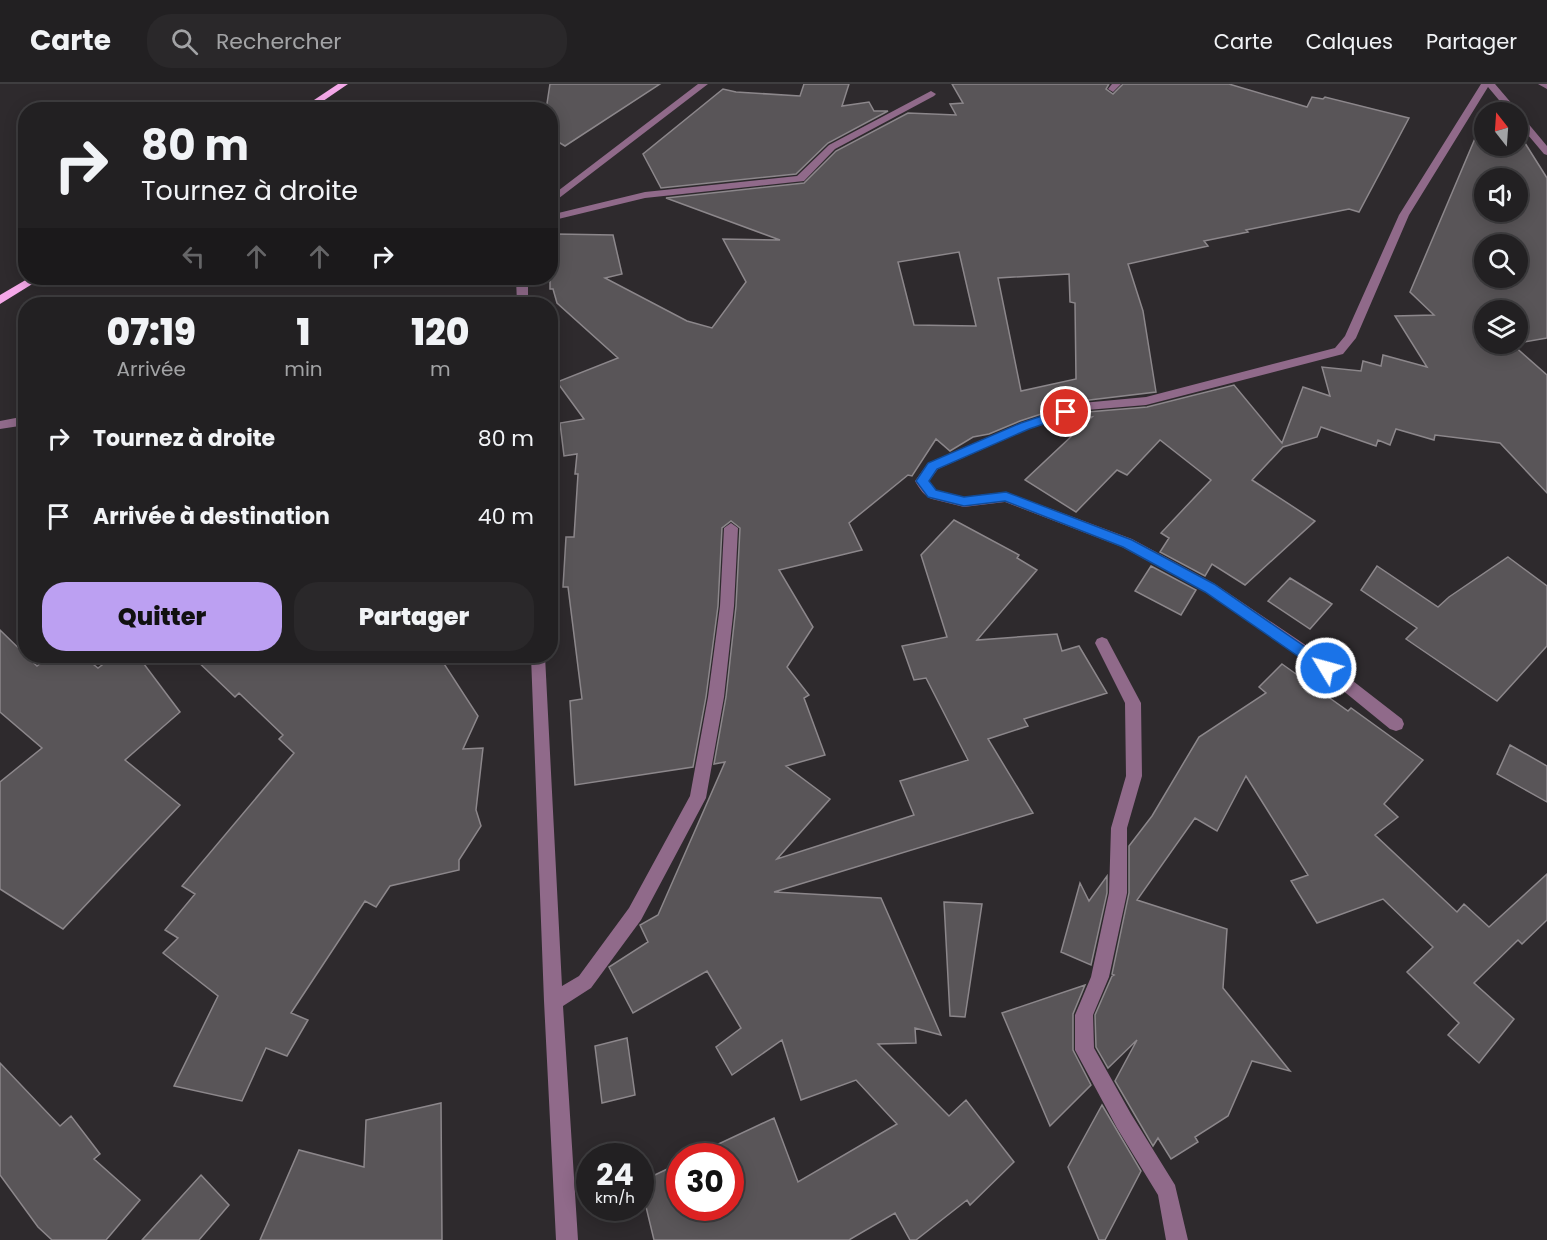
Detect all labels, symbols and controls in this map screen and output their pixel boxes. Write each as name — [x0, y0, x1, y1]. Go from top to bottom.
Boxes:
search box — [147, 14, 567, 68]
text: Carte — [30, 21, 111, 60]
icon: search — [168, 25, 201, 58]
text: Rechercher — [216, 26, 342, 57]
text: Carte — [1214, 27, 1273, 56]
text: Calques — [1306, 27, 1393, 56]
text: Partager — [1426, 27, 1517, 56]
north arrow — [1474, 102, 1528, 156]
map controls — [1474, 102, 1528, 354]
text: 80 m — [141, 116, 249, 175]
icon: right — [42, 126, 120, 204]
button: sound — [1474, 168, 1528, 222]
text: Tournez à droite — [141, 172, 358, 209]
button: search — [1474, 234, 1528, 288]
icon: left — [177, 240, 210, 273]
icon: ahead — [240, 240, 273, 273]
icon: ahead — [303, 240, 336, 273]
icon: right — [366, 240, 399, 273]
button: layers — [1474, 300, 1528, 354]
text: 07:19 — [107, 307, 196, 358]
text: 1 — [297, 307, 310, 358]
text: 120 — [411, 307, 469, 358]
text: Arrivée — [116, 355, 186, 383]
text: min — [284, 355, 323, 383]
text: m — [430, 355, 451, 383]
pin — [1040, 386, 1091, 437]
icon: arrive — [1049, 395, 1082, 428]
icon: right — [42, 422, 75, 455]
text: Tournez à droite — [93, 423, 275, 454]
text: 80 m — [478, 423, 534, 454]
icon: arrive — [42, 500, 75, 533]
text: Arrivée à destination — [93, 501, 330, 532]
text: 40 m — [478, 501, 534, 532]
button: Quitter — [42, 582, 282, 651]
button: Partager — [294, 582, 534, 651]
position arrow — [1294, 636, 1358, 700]
speed limit sign: 30 — [666, 1143, 744, 1221]
text: 24 — [596, 1153, 634, 1196]
text: km/h — [595, 1187, 635, 1208]

